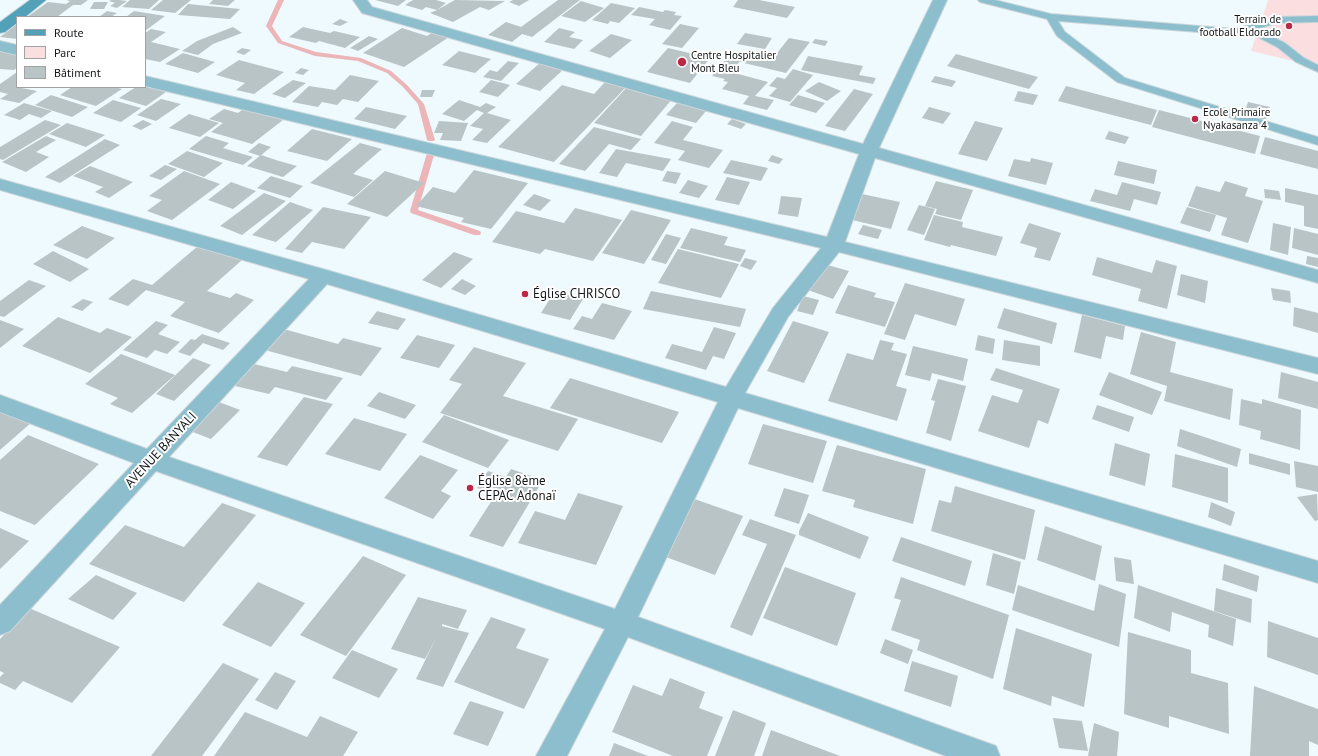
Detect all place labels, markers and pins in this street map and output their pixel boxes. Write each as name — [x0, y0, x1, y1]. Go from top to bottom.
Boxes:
place label: Terrain de football Eldorado — [1199, 13, 1281, 39]
marker: Terrain de football Eldorado — [1284, 21, 1294, 31]
place label: Centre Hospitalier Mont Bleu — [691, 49, 776, 75]
marker: Centre Hospitalier Mont Bleu — [676, 56, 688, 68]
place label: Ecole Primaire Nyakasanza 4 — [1203, 106, 1270, 132]
marker: Ecole Primaire Nyakasanza 4 — [1190, 114, 1200, 124]
place label: Église CHRISCO — [533, 286, 620, 302]
marker: Église CHRISCO — [520, 289, 530, 299]
place label: Église 8ème CEPAC Adonaï — [478, 473, 556, 504]
marker: Église 8ème CEPAC Adonaï — [465, 483, 475, 493]

